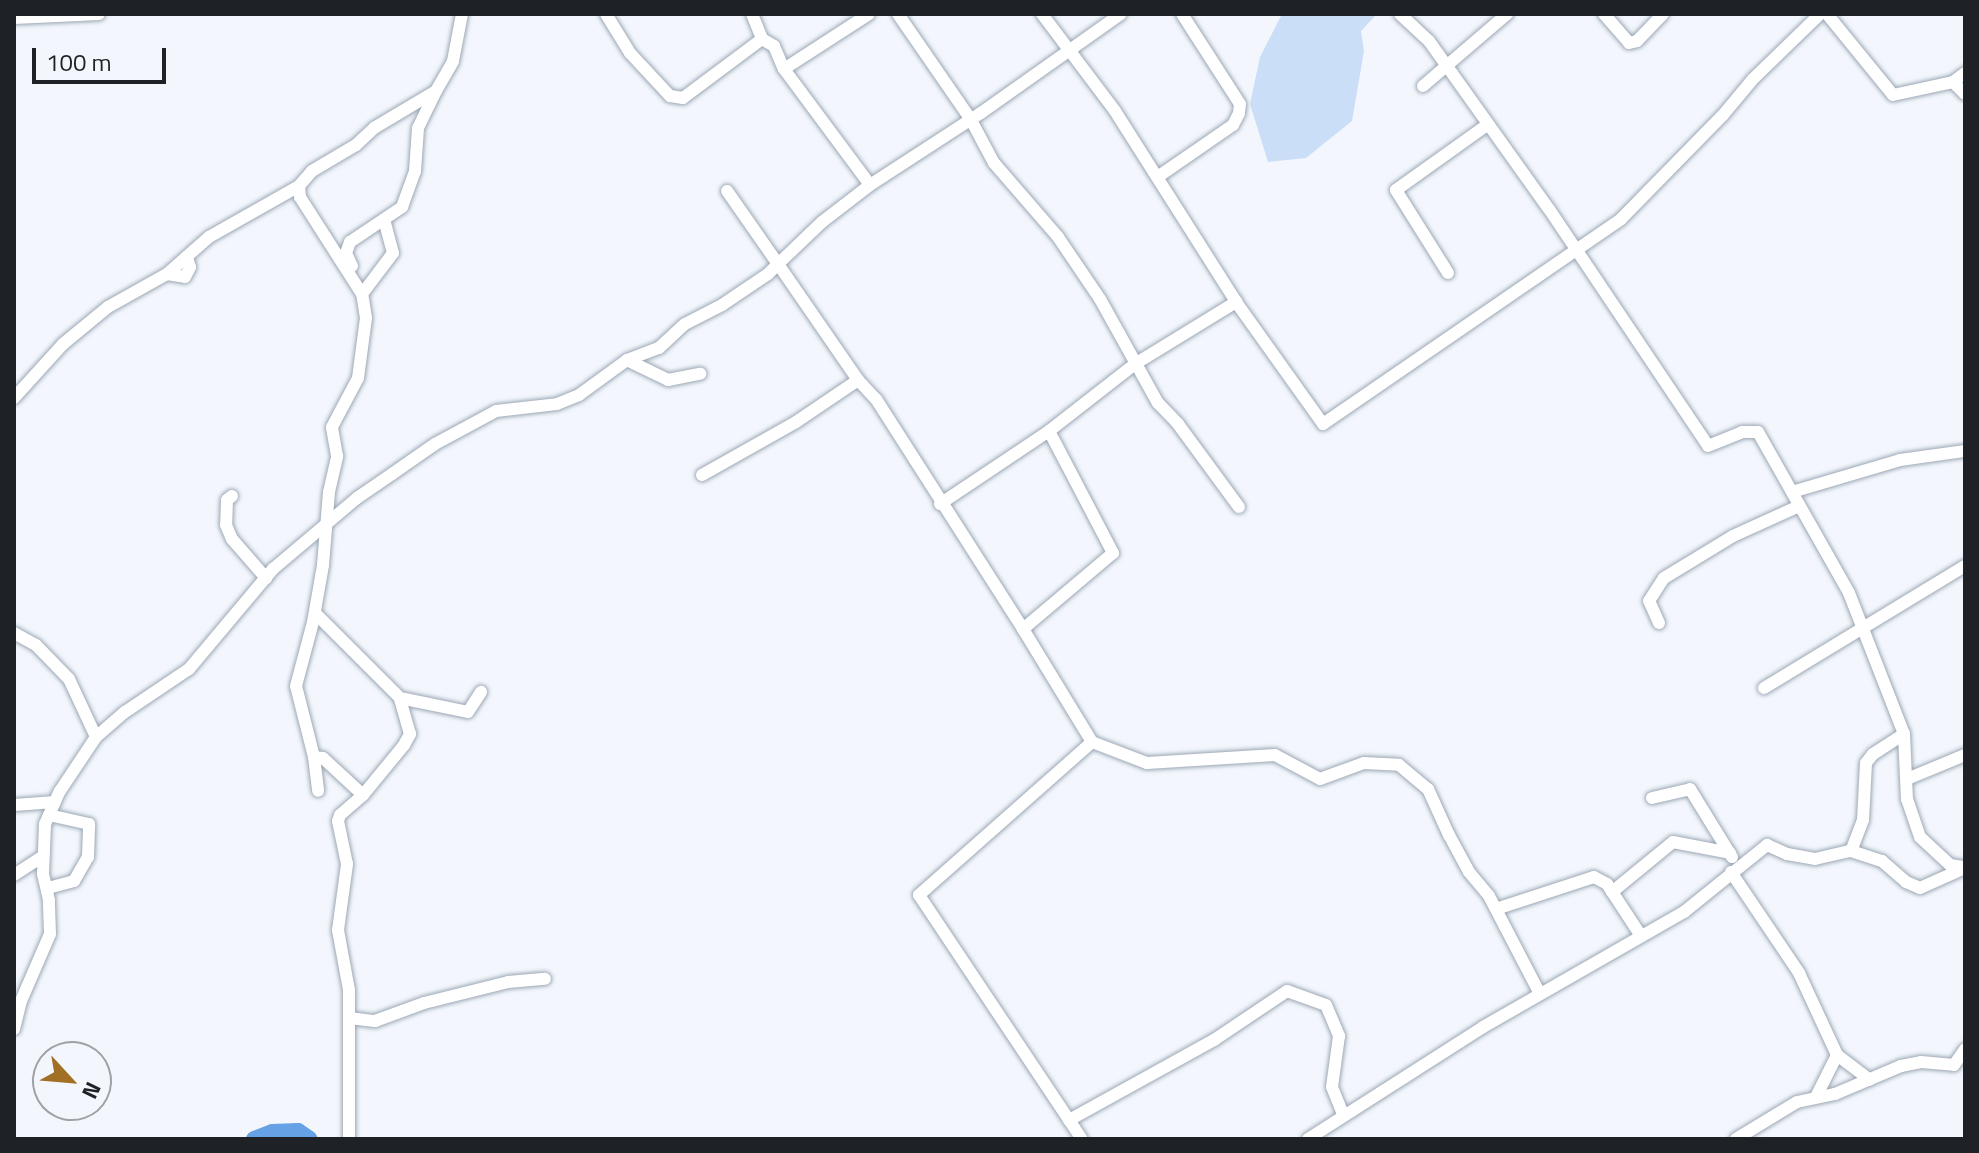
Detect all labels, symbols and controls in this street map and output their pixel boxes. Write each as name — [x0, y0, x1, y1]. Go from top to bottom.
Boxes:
scale bar — [36, 32, 170, 82]
text: 100 m — [46, 44, 112, 80]
north arrow — [32, 1041, 112, 1121]
text: N — [73, 1076, 110, 1105]

